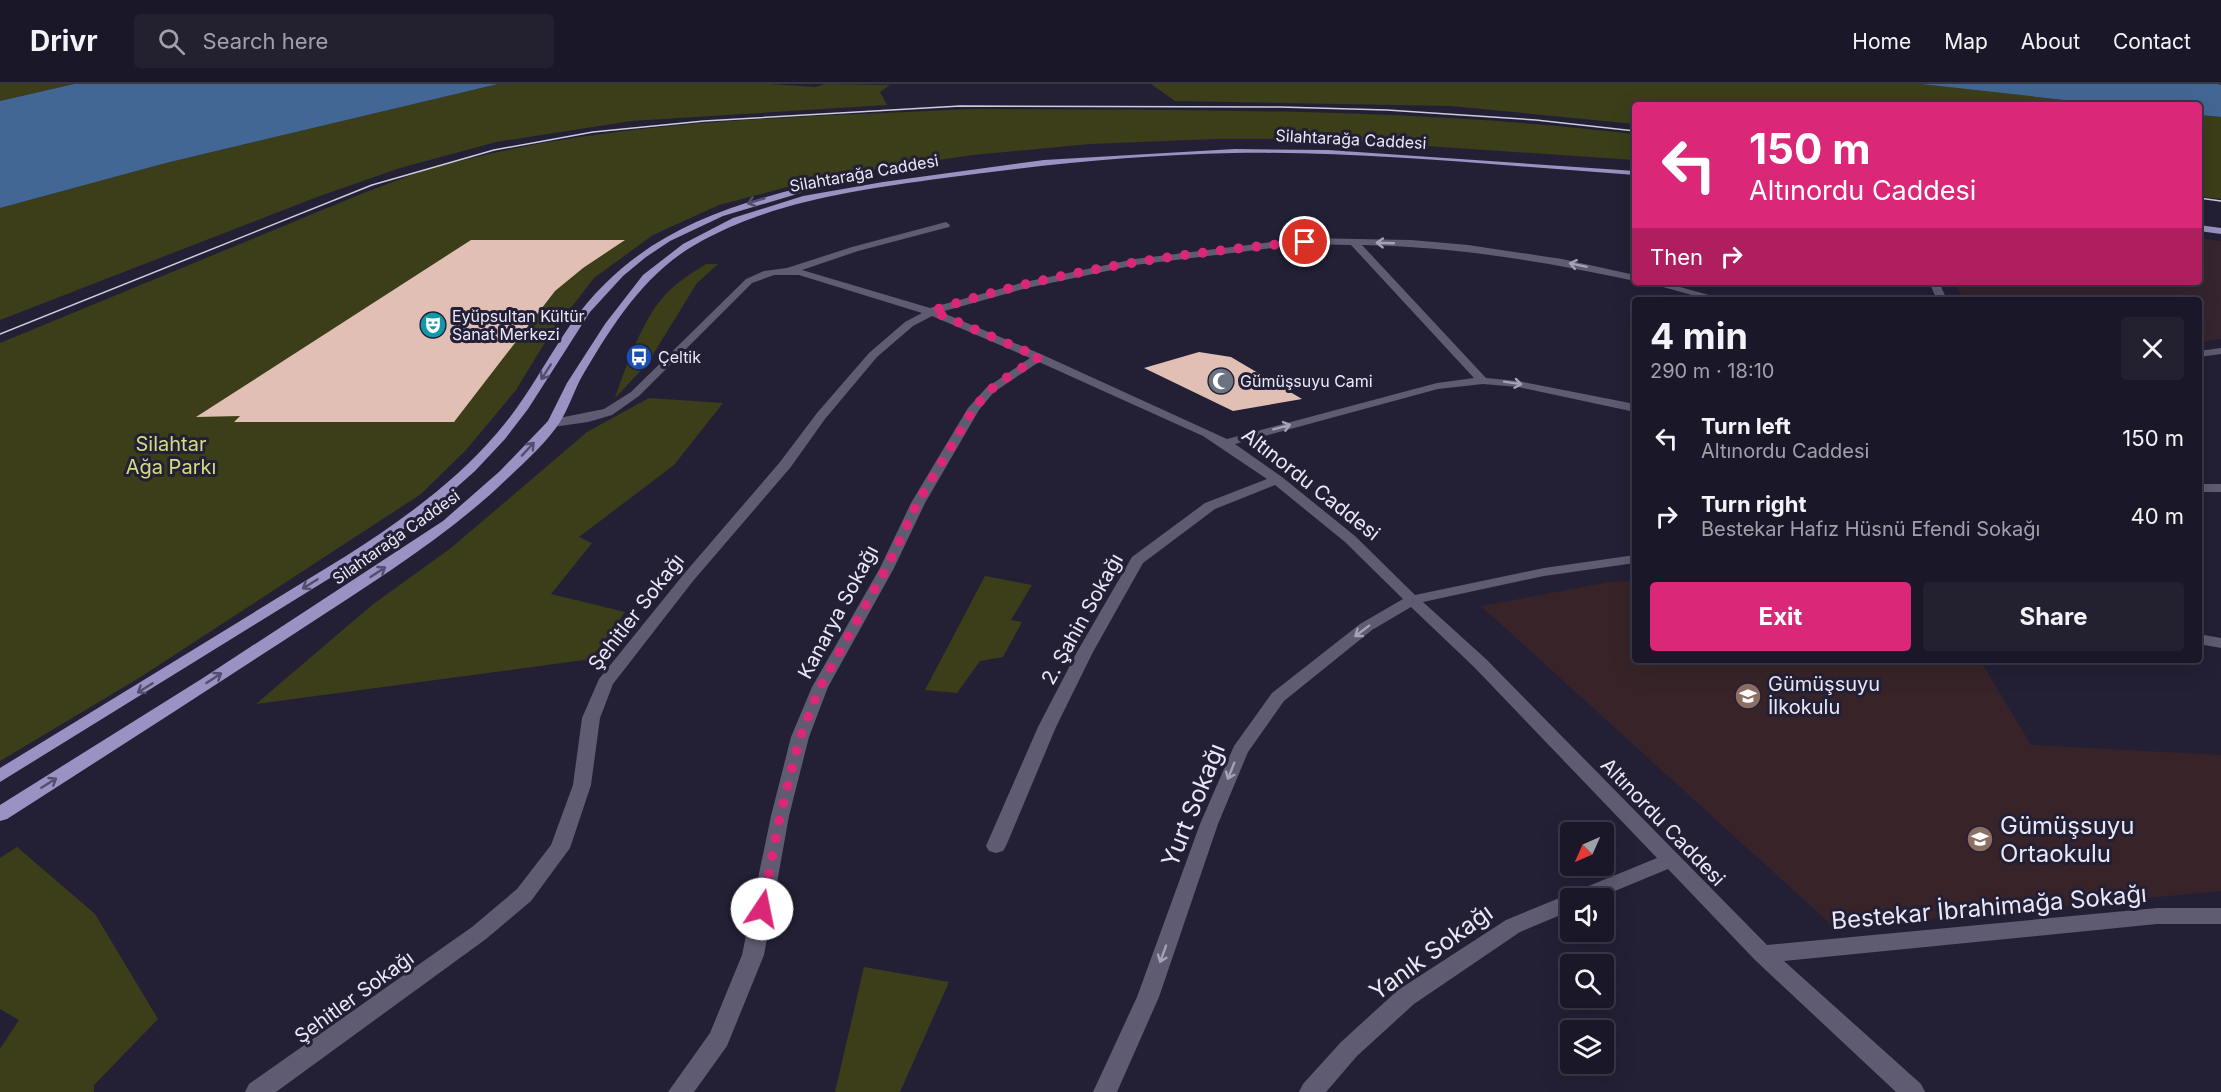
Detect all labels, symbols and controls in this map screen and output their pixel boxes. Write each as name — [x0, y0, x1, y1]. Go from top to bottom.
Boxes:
search box — [134, 14, 554, 68]
text: Drivr — [30, 24, 98, 58]
icon: search — [155, 25, 188, 58]
text: Search here — [203, 28, 328, 54]
text: Home — [1852, 29, 1911, 54]
text: Map — [1944, 29, 1988, 54]
text: About — [2021, 29, 2080, 54]
text: Contact — [2113, 29, 2191, 54]
text: 150 m — [1749, 123, 1871, 174]
street label: Silahtarağa Caddesi — [1275, 125, 1427, 153]
icon: left — [1650, 126, 1728, 204]
street label: Silahtarağa Caddesi — [788, 150, 940, 196]
text: Altınordu Caddesi — [1749, 174, 1976, 207]
one-way arrow — [747, 196, 766, 207]
pin — [1279, 216, 1330, 267]
icon: arrive — [1288, 225, 1321, 258]
one-way arrow — [1375, 237, 1395, 248]
icon: right — [1715, 240, 1748, 273]
text: Then — [1650, 244, 1703, 270]
one-way arrow — [1569, 259, 1588, 270]
place label: Eyüpsultan Kültür Sanat Merkezi — [452, 306, 585, 344]
theatre icon: Eyüpsultan Kültür Sanat Merkezi — [418, 310, 448, 340]
text: 4 min — [1650, 314, 1748, 358]
button: close — [2121, 317, 2184, 380]
bus stop icon: Çeltik — [624, 342, 654, 372]
place label: Çeltik — [658, 347, 701, 367]
text: 290 m · 18:10 — [1650, 359, 1774, 383]
one-way arrow — [540, 363, 552, 380]
mosque icon: Gümüşsuyu Cami — [1206, 366, 1236, 396]
place label: Gümüşsuyu Cami — [1240, 371, 1373, 391]
one-way arrow — [1502, 378, 1522, 389]
text: Turn left — [1701, 413, 1791, 439]
one-way arrow — [1272, 421, 1291, 433]
icon: left — [1650, 422, 1683, 455]
street label: Altınordu Caddesi — [1237, 423, 1385, 545]
text: 150 m — [2122, 425, 2184, 451]
park label: Silahtar Ağa Parkı — [126, 432, 216, 479]
text: Altınordu Caddesi — [1701, 439, 1869, 463]
one-way arrow — [521, 442, 536, 457]
street label: Silahtarağa Caddesi — [328, 486, 464, 588]
text: Turn right — [1701, 491, 1807, 517]
icon: right — [1650, 500, 1683, 533]
text: 40 m — [2130, 503, 2184, 529]
text: Bestekar Hafız Hüsnü Efendi Sokağı — [1701, 517, 2040, 541]
street label: Kanarya Sokağı — [793, 541, 883, 683]
street label: Şehitler Sokağı — [583, 549, 689, 675]
street label: 2. Şahin Sokağı — [1036, 549, 1128, 689]
one-way arrow — [369, 566, 386, 578]
one-way arrow — [302, 579, 319, 591]
button: Exit — [1650, 582, 1911, 651]
button: Share — [1923, 582, 2184, 651]
one-way arrow — [1355, 625, 1371, 637]
one-way arrow — [206, 672, 223, 685]
place label: Gümüşsuyu İlkokulu — [1768, 672, 1880, 719]
school or university icon: Gümüşsuyu İlkokulu — [1733, 681, 1763, 711]
one-way arrow — [137, 682, 154, 694]
street label: Yurt Sokağı — [1155, 739, 1231, 871]
street label: Altınordu Caddesi — [1596, 753, 1730, 891]
one-way arrow — [1225, 761, 1236, 780]
one-way arrow — [41, 776, 58, 789]
place label: Gümüşsuyu Ortaokulu — [2000, 811, 2135, 868]
north arrow — [1560, 822, 1614, 876]
map controls — [1560, 822, 1614, 1074]
school or university icon: Gümüşsuyu Ortaokulu — [1965, 824, 1995, 854]
position arrow — [730, 877, 794, 941]
street label: Bestekar İbrahimağa Sokağı — [1830, 879, 2148, 935]
button: sound — [1560, 888, 1614, 942]
street label: Yanık Sokağı — [1364, 898, 1498, 1006]
one-way arrow — [1157, 944, 1168, 963]
street label: Şehitler Sokağı — [290, 946, 418, 1048]
button: search — [1560, 954, 1614, 1008]
button: layers — [1560, 1020, 1614, 1074]

